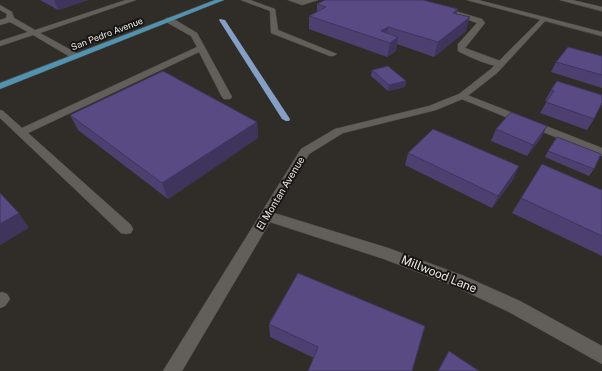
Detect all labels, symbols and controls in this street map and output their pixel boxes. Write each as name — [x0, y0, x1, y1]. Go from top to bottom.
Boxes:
street label: San Pedro Avenue — [69, 15, 144, 52]
street label: El Montan Avenue — [253, 154, 307, 232]
street label: Millwood Lane — [399, 252, 479, 296]

